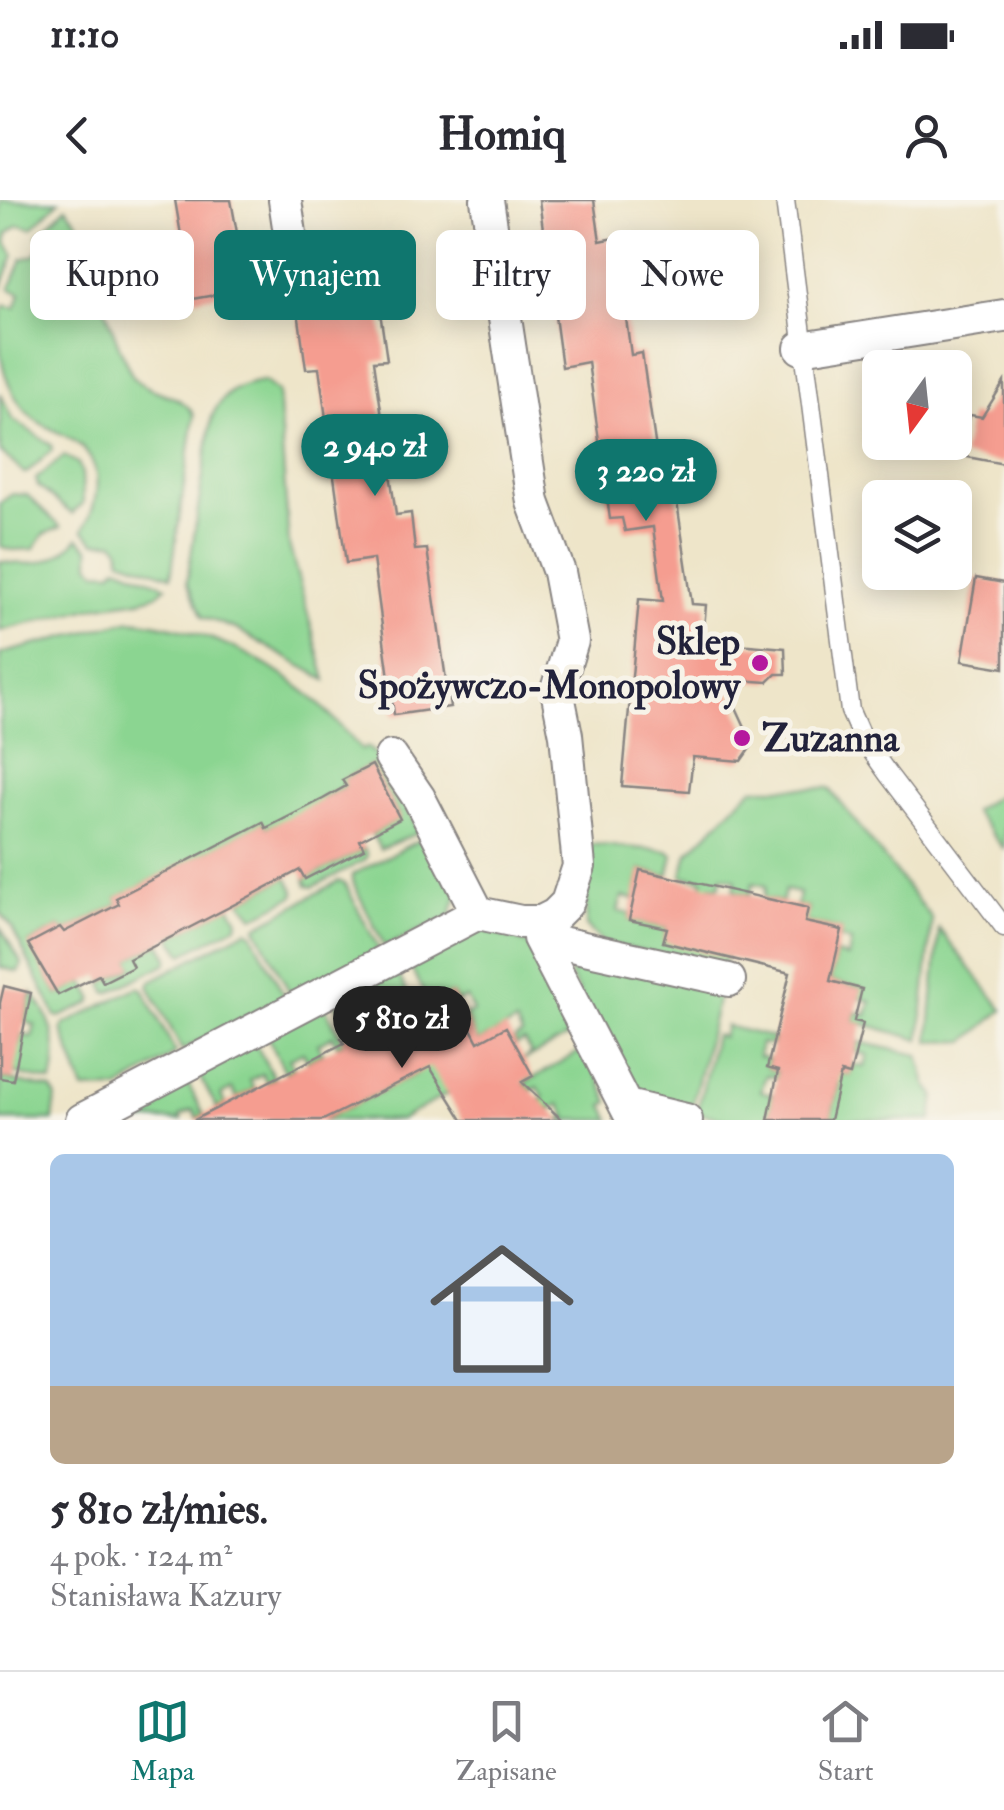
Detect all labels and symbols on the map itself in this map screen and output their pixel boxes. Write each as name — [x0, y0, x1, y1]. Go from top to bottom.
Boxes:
north arrow — [862, 350, 972, 460]
pin: 2 940 zł — [272, 414, 478, 499]
pin: 3 220 zł — [543, 439, 749, 524]
place label: Sklep Spożywczo-Monopolowy — [358, 618, 741, 710]
marker: Sklep Spożywczo-Monopolowy — [749, 652, 771, 674]
place label: Zuzanna — [762, 715, 900, 763]
marker: Zuzanna — [731, 727, 753, 749]
pin: 5 810 zł — [299, 986, 505, 1071]

